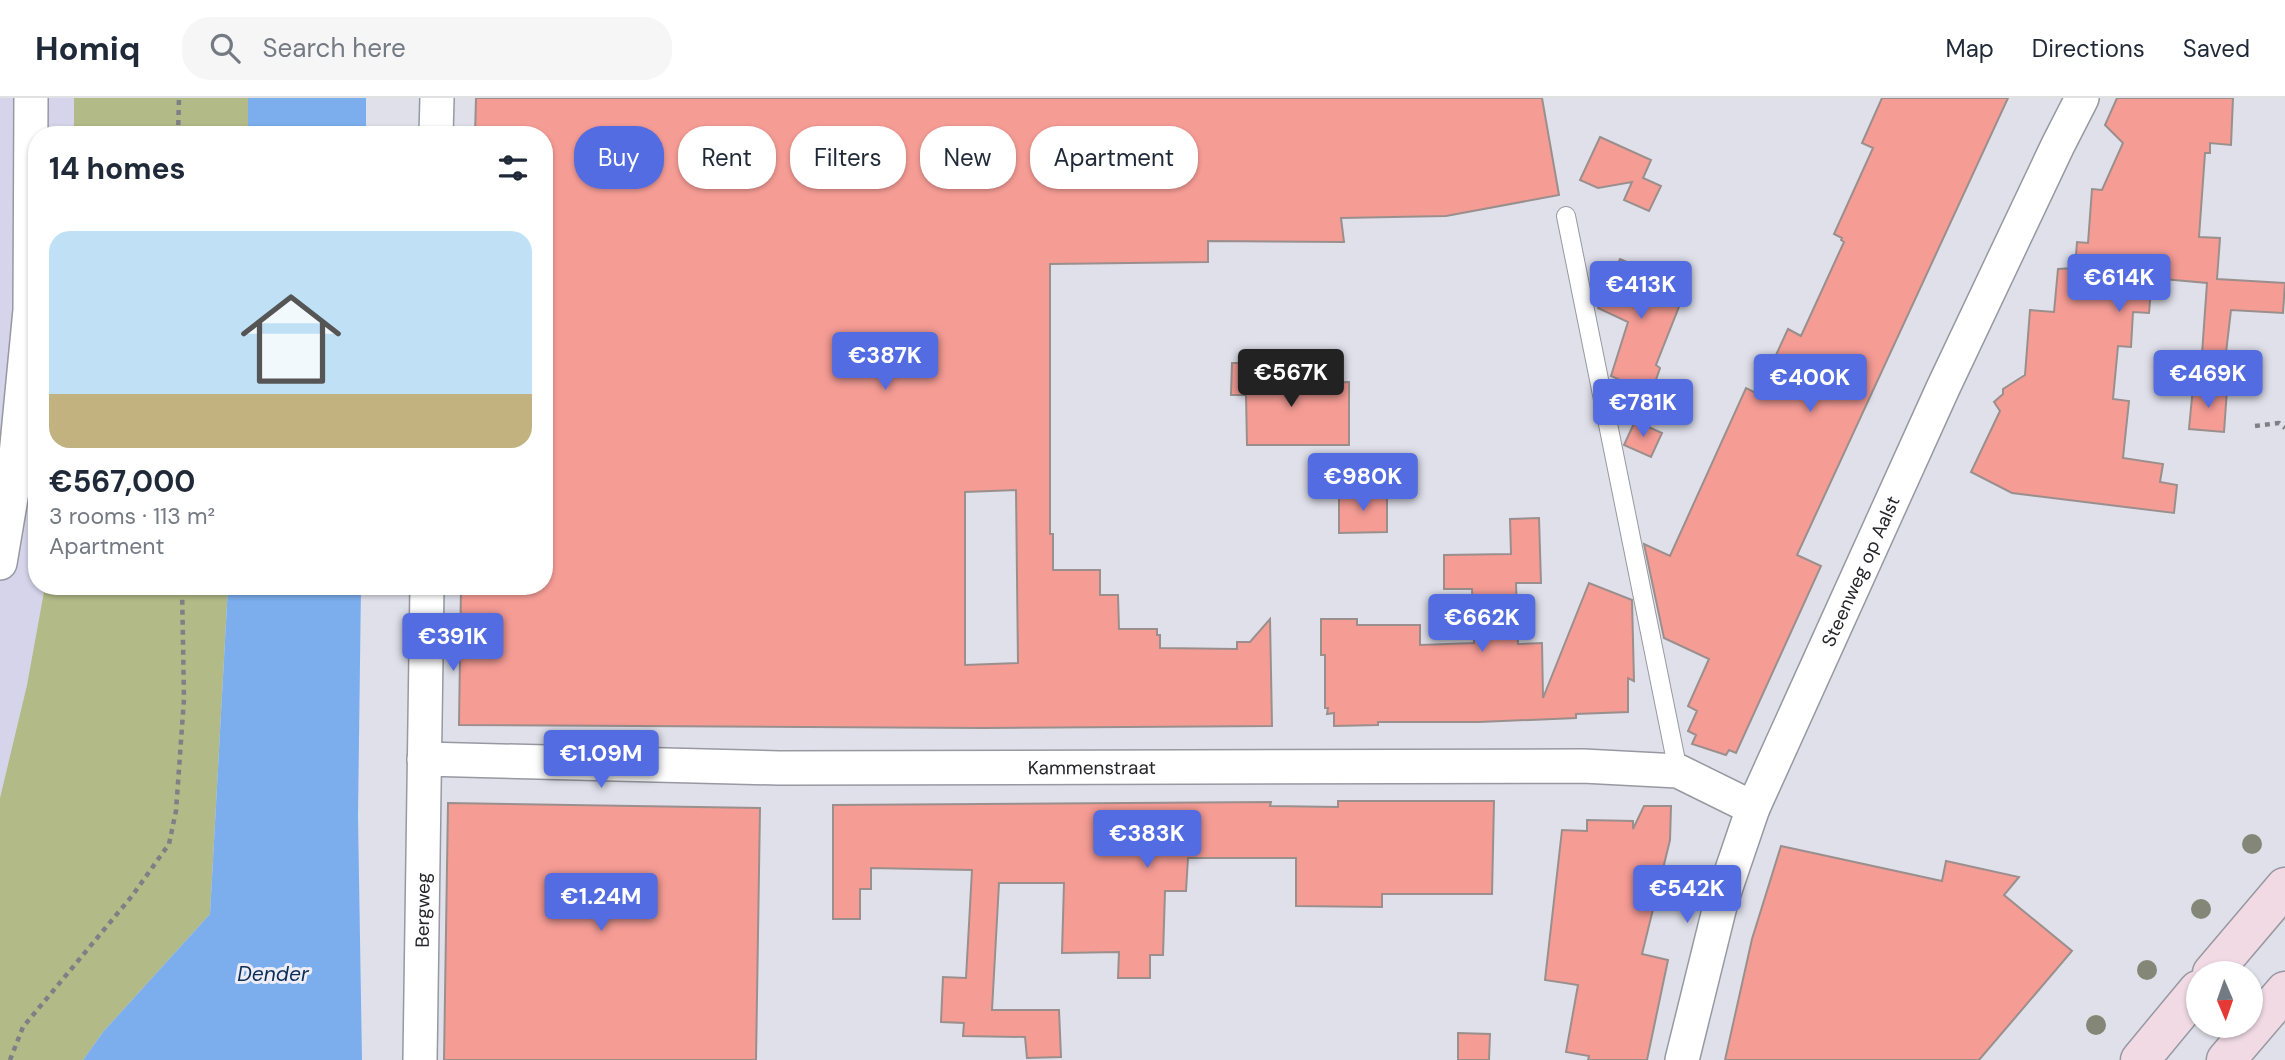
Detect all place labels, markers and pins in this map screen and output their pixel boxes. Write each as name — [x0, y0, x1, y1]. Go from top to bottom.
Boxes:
pin: €614K — [2070, 254, 2168, 314]
pin: €413K — [1592, 262, 1690, 321]
pin: €387K — [836, 332, 934, 392]
pin: €567K — [1242, 350, 1340, 409]
pin: €469K — [2159, 350, 2257, 410]
pin: €400K — [1761, 354, 1859, 414]
pin: €781K — [1594, 380, 1692, 439]
pin: €980K — [1314, 454, 1412, 513]
pin: €662K — [1433, 594, 1531, 654]
pin: €391K — [404, 614, 502, 673]
pin: €1.09M — [544, 730, 658, 790]
pin: €383K — [1098, 810, 1196, 870]
pin: €542K — [1638, 866, 1736, 925]
pin: €1.24M — [544, 874, 658, 933]

